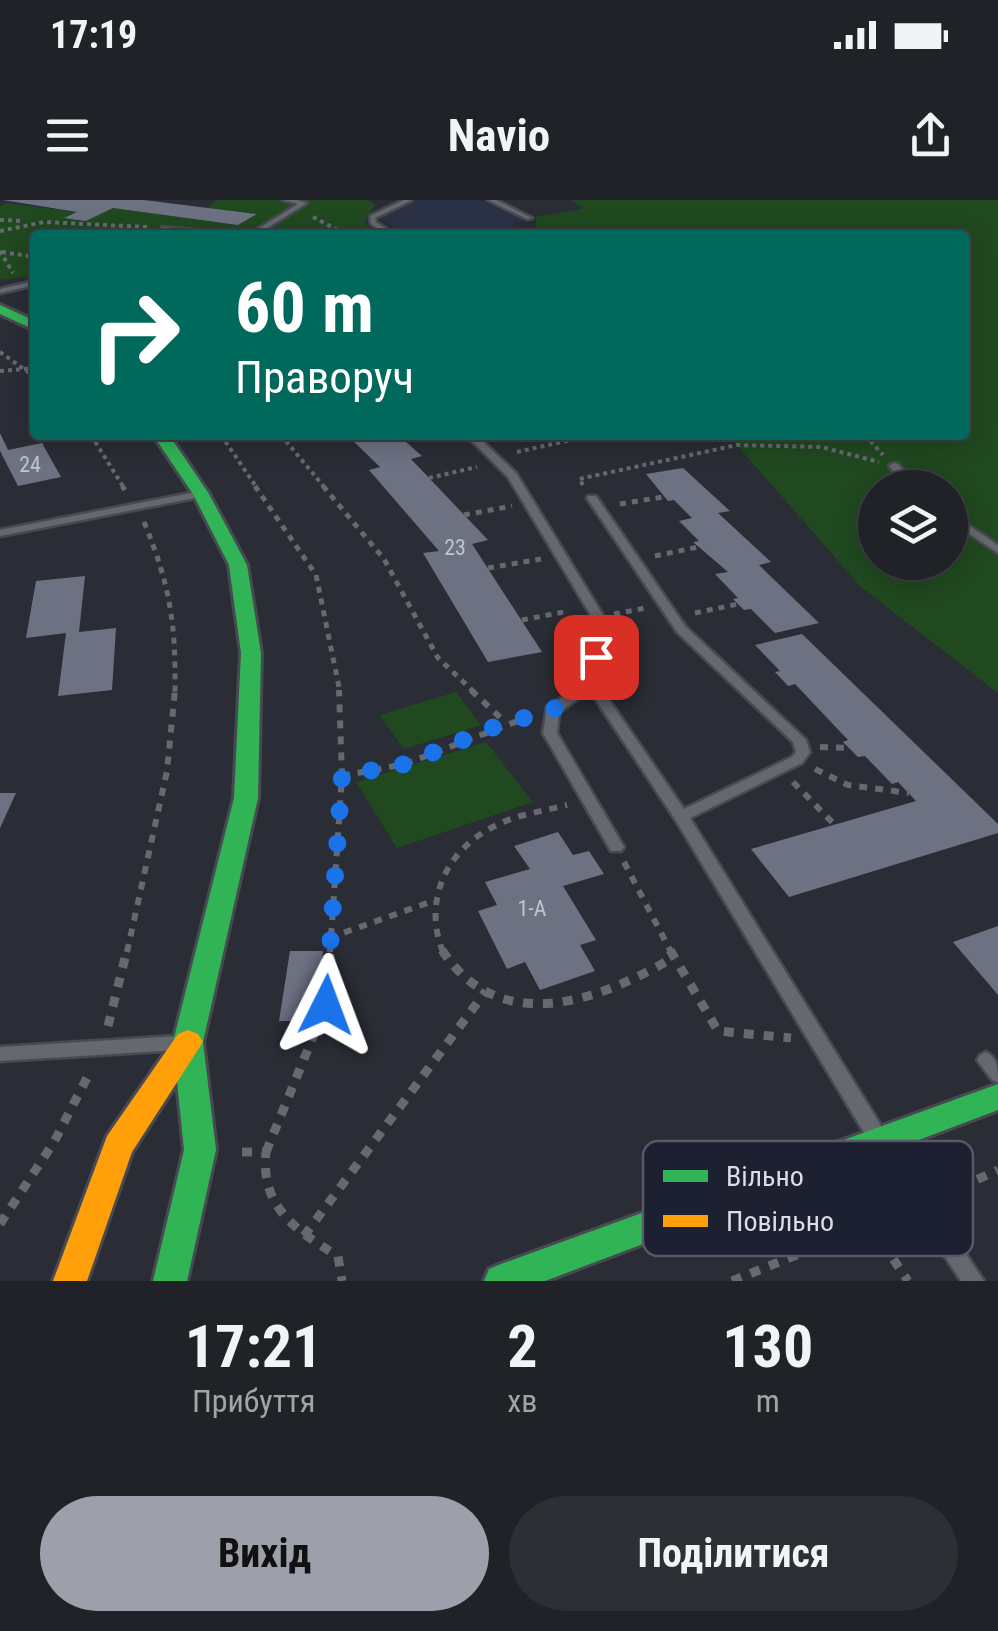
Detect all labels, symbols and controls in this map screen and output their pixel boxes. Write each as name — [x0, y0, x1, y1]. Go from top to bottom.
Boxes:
text: 17:19 — [50, 13, 137, 57]
icon: menu — [40, 108, 95, 163]
icon: share — [903, 108, 958, 163]
text: Navio — [448, 109, 550, 162]
text: 60 m — [235, 267, 374, 349]
icon: right — [70, 270, 200, 400]
text: Праворуч — [235, 351, 414, 404]
house number: 24 — [19, 452, 41, 477]
map controls — [858, 470, 968, 580]
button: layers — [858, 470, 968, 580]
house number: 23 — [444, 535, 466, 560]
pin — [554, 615, 639, 700]
icon: arrive — [569, 630, 624, 685]
house number: 1-А — [517, 896, 547, 921]
position arrow — [274, 953, 378, 1057]
legend — [643, 1141, 973, 1256]
text: Вільно — [726, 1160, 804, 1193]
text: Повільно — [726, 1205, 834, 1238]
text: 17:21 — [185, 1311, 322, 1382]
text: 2 — [507, 1311, 538, 1382]
text: 130 — [722, 1311, 813, 1382]
text: Прибуття — [192, 1382, 315, 1420]
text: хв — [507, 1382, 537, 1420]
text: m — [756, 1382, 780, 1420]
button: Вихід — [40, 1496, 489, 1611]
button: Поділитися — [509, 1496, 958, 1611]

